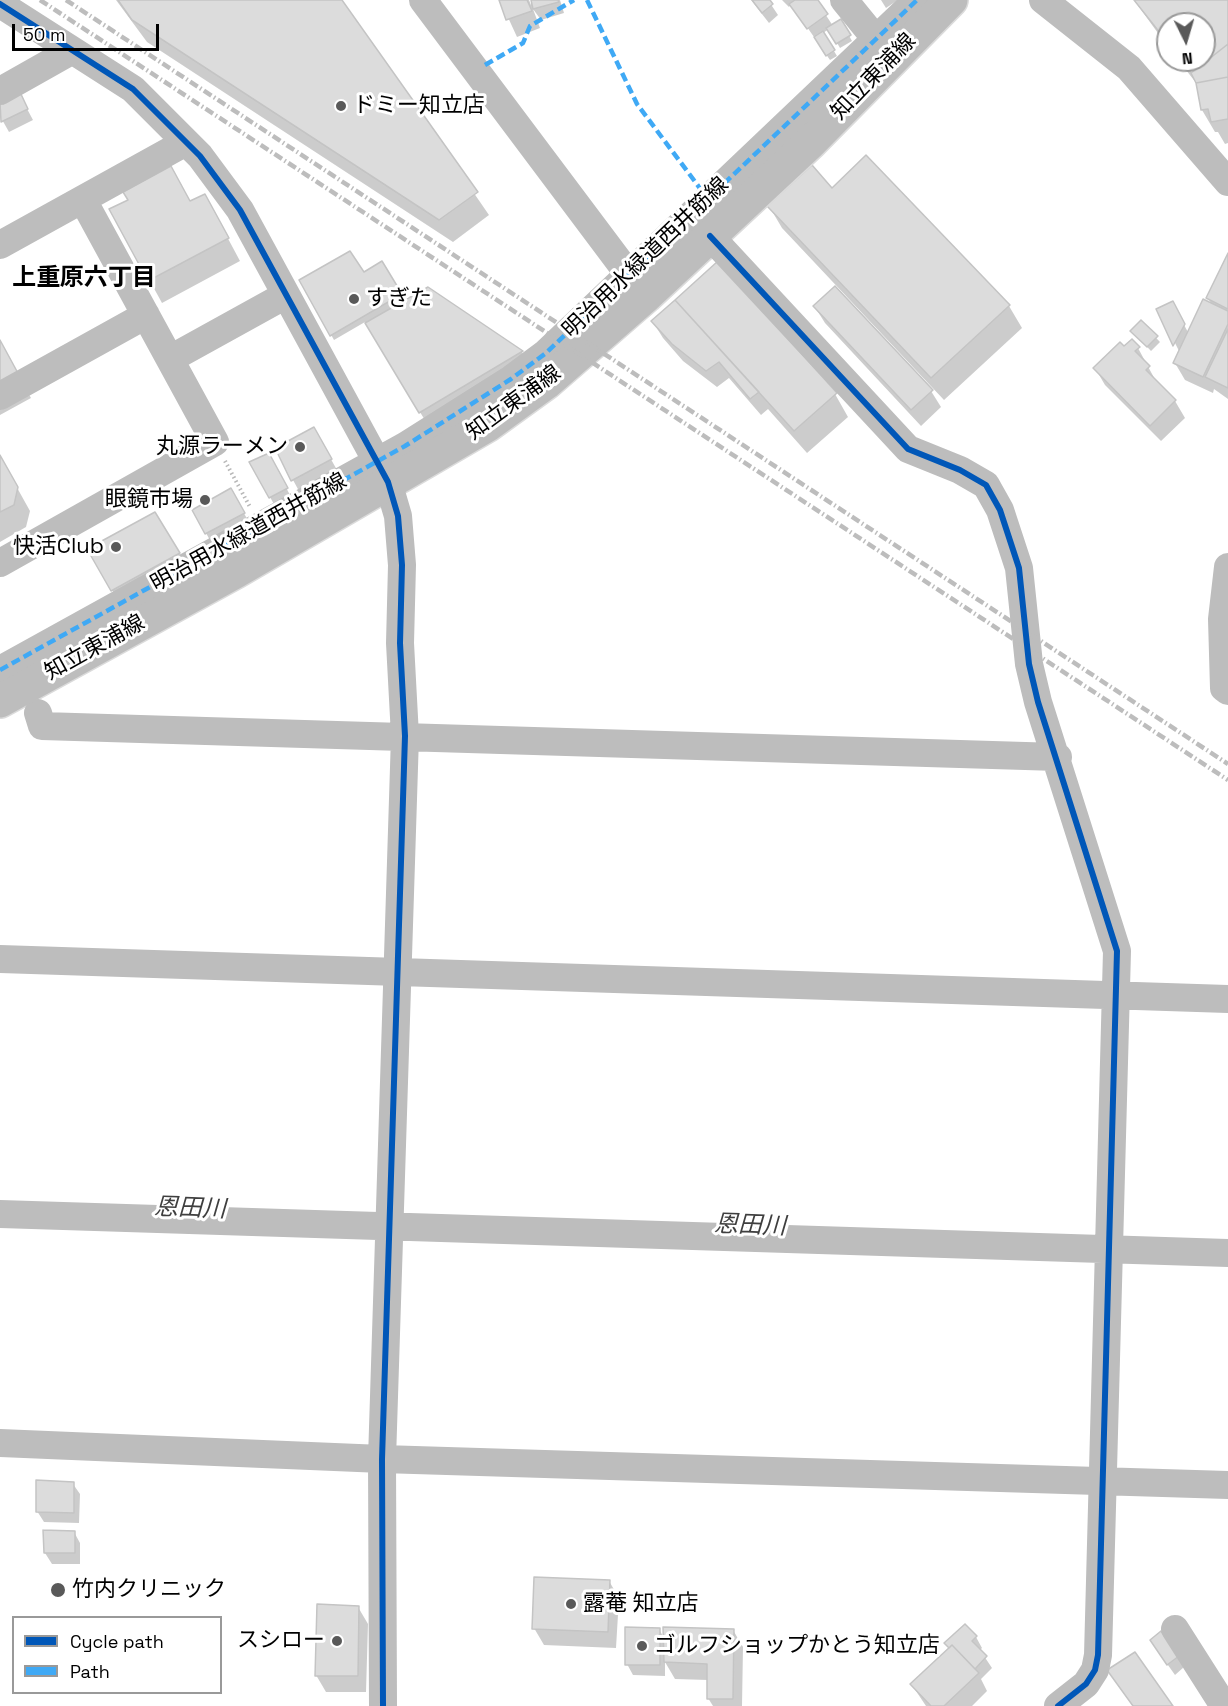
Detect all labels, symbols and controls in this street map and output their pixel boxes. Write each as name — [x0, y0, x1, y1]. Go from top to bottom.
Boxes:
scale bar — [15, 12, 162, 50]
north arrow — [1156, 12, 1216, 72]
text: 50 m — [23, 23, 65, 46]
street label: 知立東浦線 — [826, 28, 922, 126]
text: N — [1181, 48, 1194, 69]
place label: ドミー知立店 — [353, 93, 485, 119]
marker: ドミー知立店 — [334, 99, 348, 113]
street label: 明治用水緑道西井筋線 — [558, 172, 734, 344]
district label: 上重原六丁目 — [12, 264, 156, 292]
place label: すぎた — [366, 286, 432, 312]
marker: すぎた — [347, 292, 361, 306]
street label: 知立東浦線 — [462, 360, 566, 446]
place label: 丸源ラーメン — [156, 434, 288, 460]
marker: 丸源ラーメン — [293, 440, 307, 454]
street label: 明治用水緑道西井筋線 — [146, 468, 352, 598]
place label: 眼鏡市場 — [105, 487, 193, 513]
marker: 眼鏡市場 — [198, 493, 212, 507]
place label: 快活Club — [13, 534, 104, 560]
marker: 快活Club — [109, 540, 123, 554]
street label: 知立東浦線 — [40, 610, 150, 686]
water label: 恩田川 — [154, 1193, 226, 1225]
water label: 恩田川 — [714, 1210, 786, 1242]
place label: 竹内クリニック — [72, 1577, 226, 1603]
marker: 竹内クリニック — [49, 1581, 67, 1599]
place label: 露菴 知立店 — [583, 1591, 699, 1617]
marker: 露菴 知立店 — [564, 1597, 578, 1611]
legend — [12, 1616, 222, 1694]
place label: スシロー — [237, 1628, 325, 1654]
text: Cycle path — [70, 1630, 164, 1653]
place label: ゴルフショップかとう知立店 — [654, 1633, 940, 1659]
marker: スシロー — [330, 1634, 344, 1648]
marker: ゴルフショップかとう知立店 — [635, 1639, 649, 1653]
text: Path — [70, 1660, 110, 1683]

